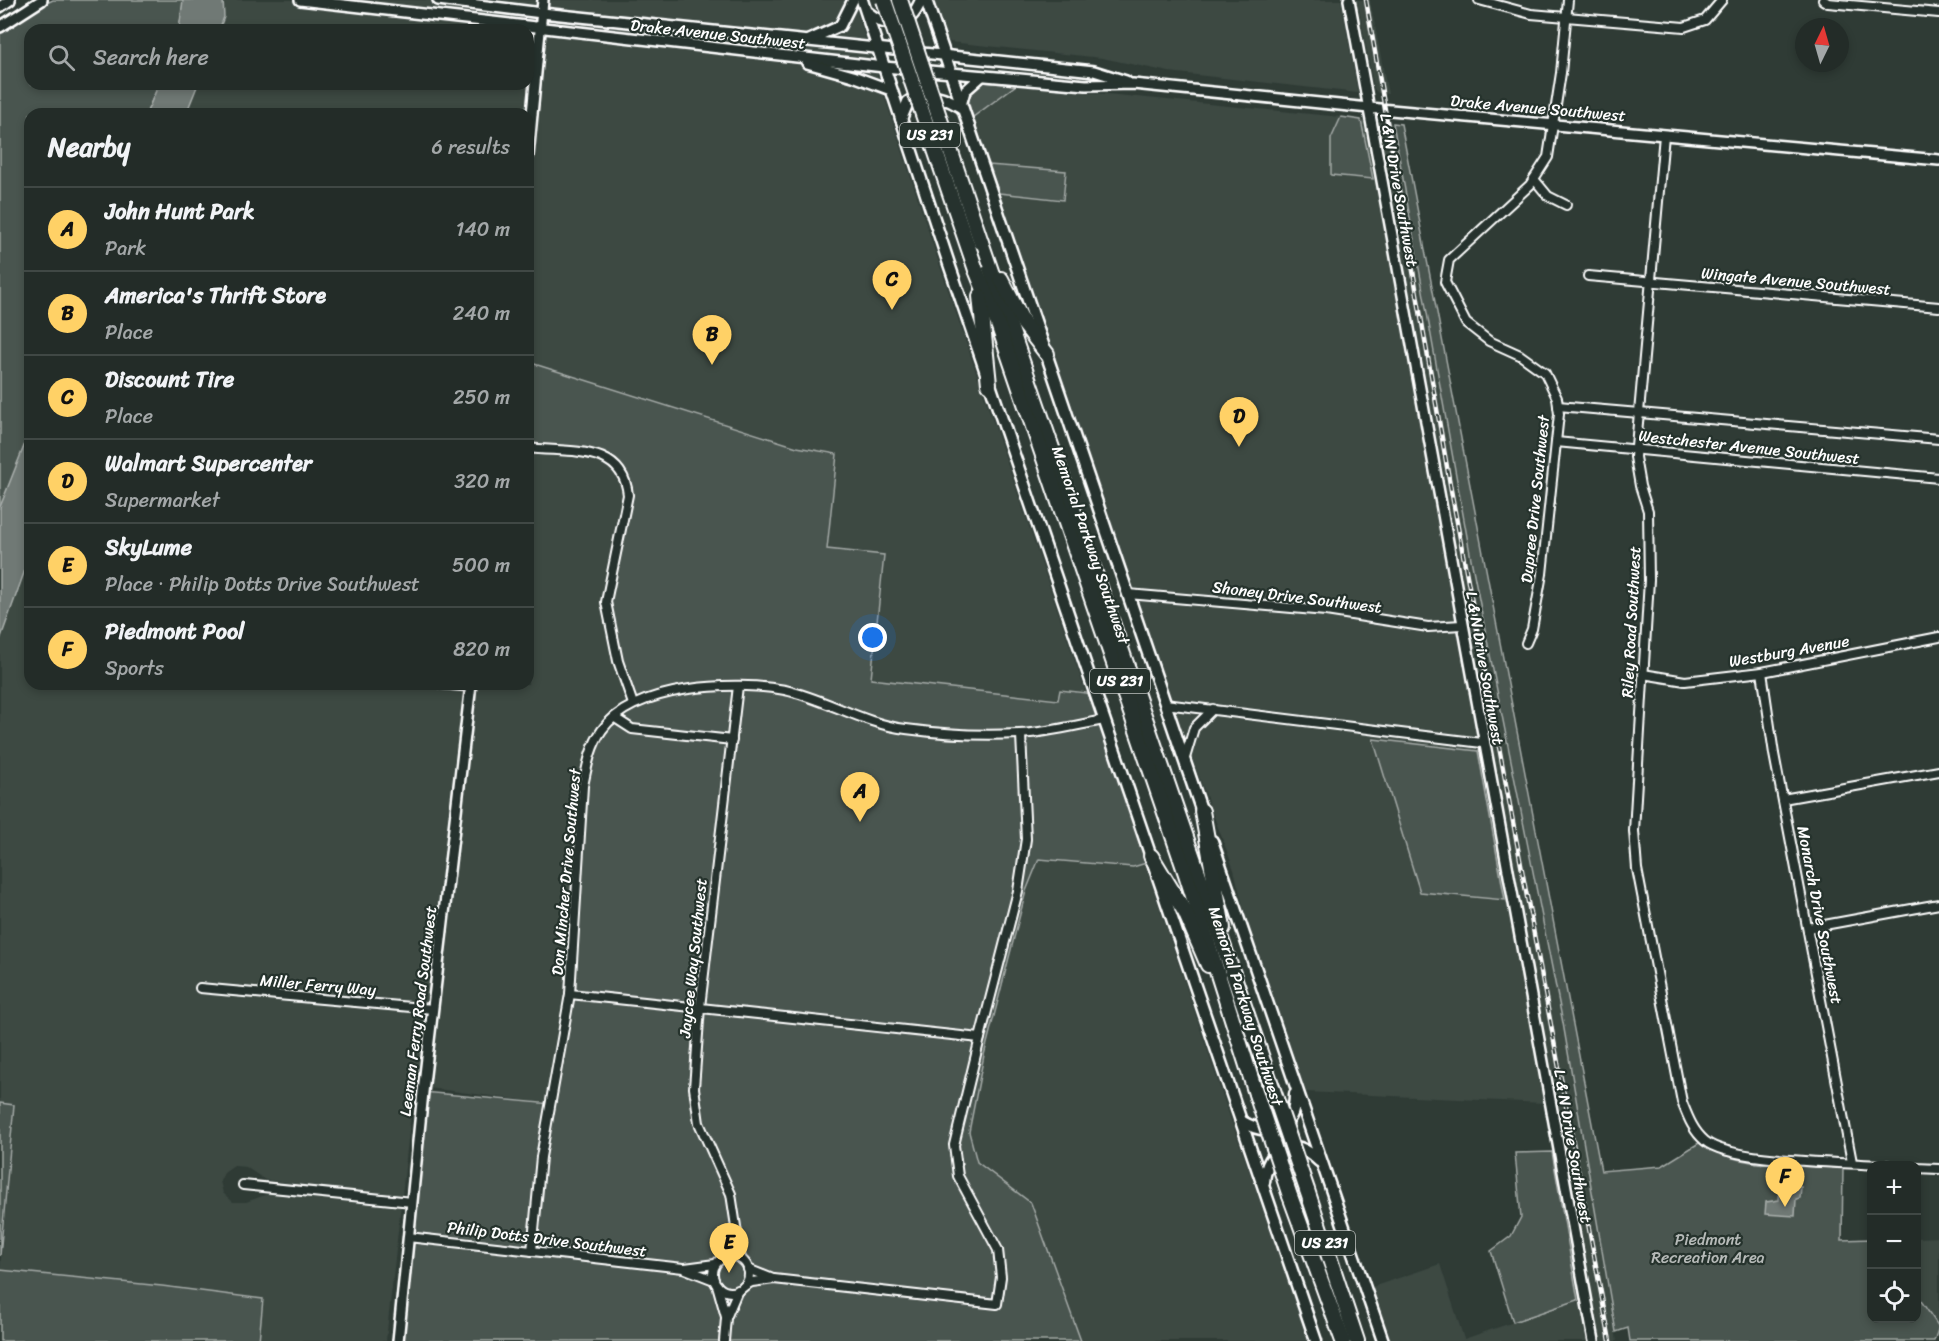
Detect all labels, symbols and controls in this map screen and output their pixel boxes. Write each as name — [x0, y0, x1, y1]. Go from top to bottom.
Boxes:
street label: Drake Avenue Southwest — [629, 10, 807, 58]
north arrow — [1795, 18, 1849, 72]
search box — [24, 24, 534, 90]
text: Search here — [93, 38, 209, 77]
icon: search — [45, 41, 78, 74]
street label: Drake Avenue Southwest — [1449, 86, 1627, 130]
street label: L & N Drive Southwest — [1371, 111, 1427, 269]
road number: US 231 — [900, 123, 960, 147]
text: Nearby — [48, 124, 130, 170]
text: 6 results — [431, 130, 510, 165]
text: John Hunt Park — [105, 192, 255, 231]
text: A — [61, 212, 74, 247]
text: 140 m — [456, 212, 510, 247]
text: Park — [105, 231, 146, 266]
street label: Wingate Avenue Southwest — [1700, 258, 1892, 304]
pin: C — [872, 260, 912, 310]
text: America's Thrift Store — [105, 276, 326, 315]
text: B — [61, 296, 74, 331]
text: 240 m — [453, 296, 510, 331]
text: Place — [105, 315, 153, 350]
pin: B — [692, 316, 732, 365]
text: Discount Tire — [105, 360, 234, 399]
text: C — [61, 380, 74, 415]
text: 250 m — [453, 380, 510, 415]
pin: D — [1220, 398, 1258, 447]
text: Place — [105, 399, 153, 434]
street label: Dupree Drive Southwest — [1512, 413, 1558, 584]
street label: Westchester Avenue Southwest — [1637, 421, 1861, 473]
street label: Memorial Parkway Southwest — [1043, 442, 1139, 649]
text: Walmart Supercenter — [105, 444, 312, 483]
text: D — [62, 464, 73, 499]
text: 320 m — [454, 464, 510, 499]
text: Supermarket — [105, 483, 220, 518]
text: SkyLume — [105, 528, 192, 567]
street label: Riley Road Southwest — [1613, 545, 1649, 699]
text: E — [62, 548, 73, 583]
text: 500 m — [452, 548, 510, 583]
text: Place · Philip Dotts Drive Southwest — [105, 567, 420, 602]
street label: Shoney Drive Southwest — [1211, 572, 1383, 622]
street label: L & N Drive Southwest — [1457, 589, 1513, 747]
text: Piedmont Pool — [105, 612, 244, 651]
your location — [858, 623, 887, 652]
street label: Westburg Avenue — [1726, 626, 1852, 676]
text: F — [62, 632, 73, 667]
text: 820 m — [453, 632, 510, 667]
text: Sports — [105, 651, 164, 686]
road number: US 231 — [1090, 669, 1150, 693]
street label: Don Mincher Drive Southwest — [543, 767, 590, 977]
pin: A — [840, 772, 880, 822]
street label: Monarch Drive Southwest — [1789, 823, 1851, 1007]
street label: Jaycee Way Southwest — [670, 877, 716, 1040]
street label: Memorial Parkway Southwest — [1200, 902, 1292, 1110]
street label: Leeman Ferry Road Southwest — [391, 904, 445, 1118]
street label: Miller Ferry Way — [259, 965, 378, 1005]
street label: L & N Drive Southwest — [1545, 1067, 1601, 1225]
pin: F — [1766, 1158, 1804, 1207]
map controls — [1867, 1161, 1921, 1323]
button: + — [1867, 1161, 1921, 1215]
street label: Philip Dotts Drive Southwest — [446, 1212, 648, 1266]
button: − — [1867, 1215, 1921, 1269]
pin: E — [710, 1224, 748, 1273]
park label: Piedmont Recreation Area — [1651, 1225, 1765, 1272]
road number: US 231 — [1295, 1231, 1355, 1255]
button: locate — [1867, 1269, 1921, 1323]

